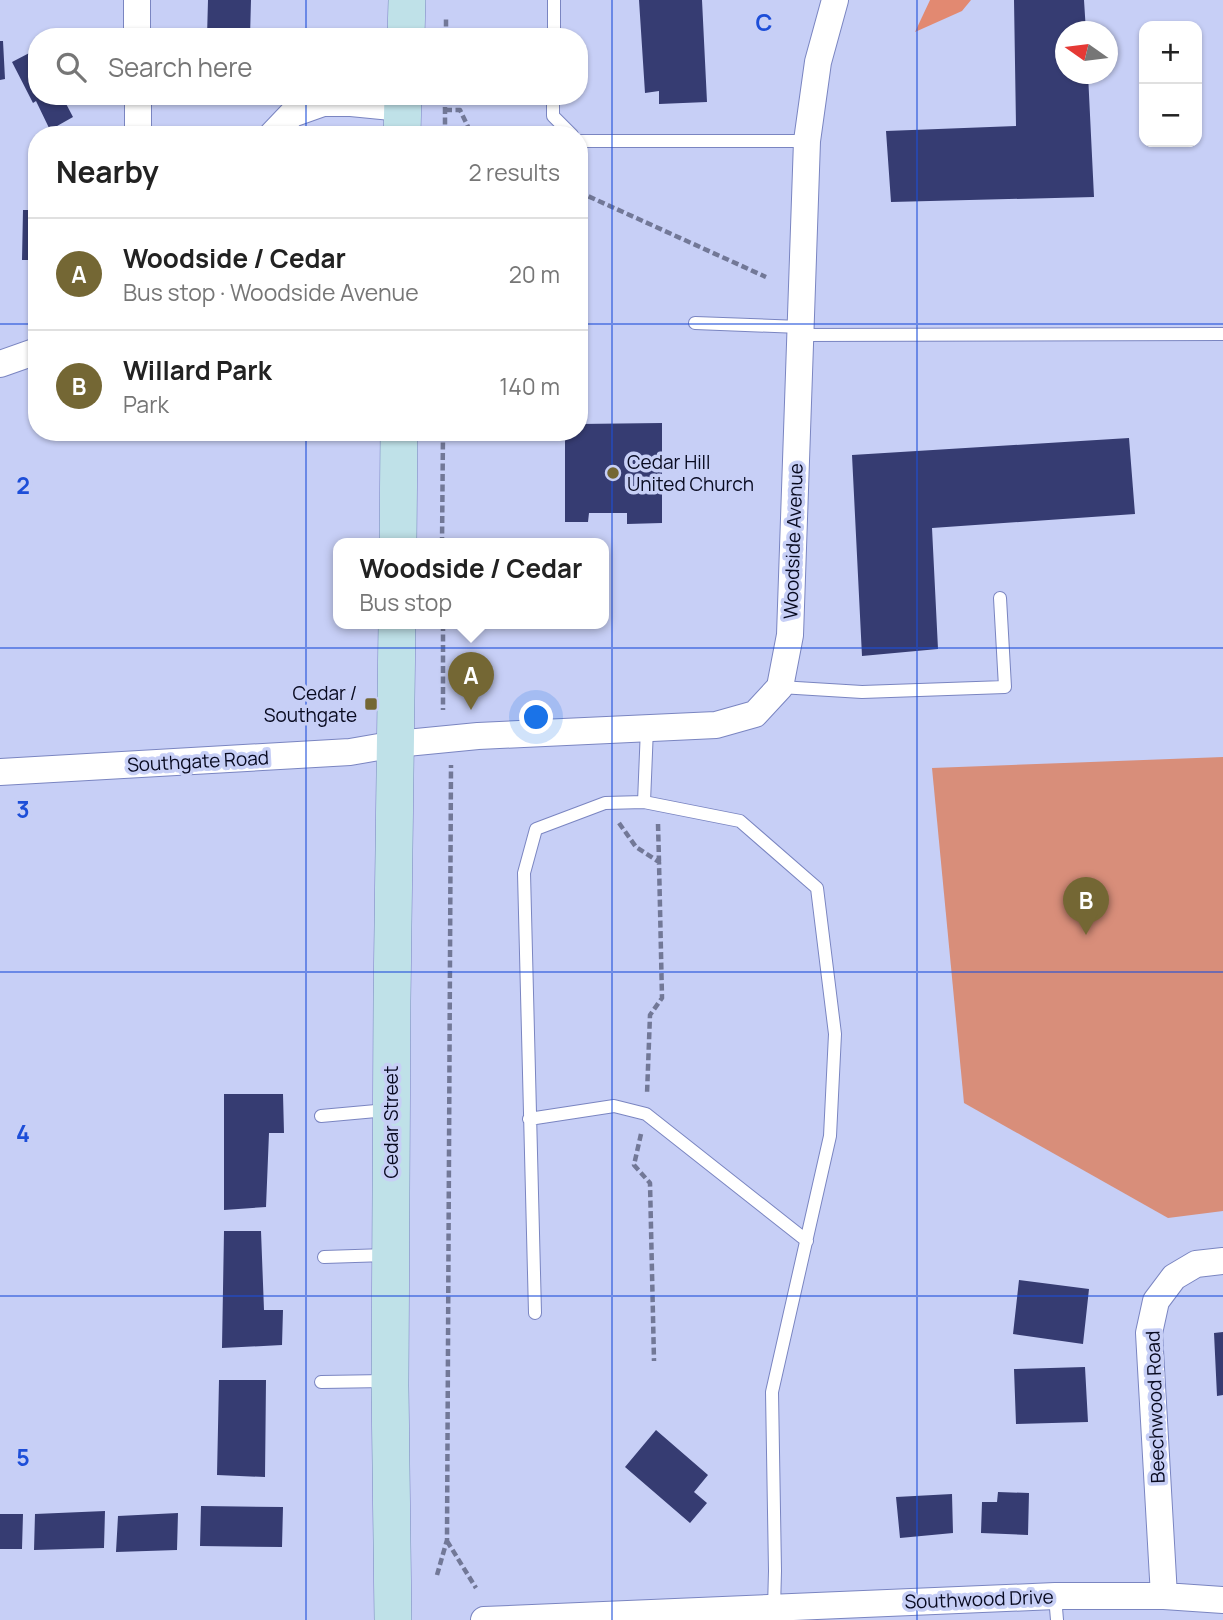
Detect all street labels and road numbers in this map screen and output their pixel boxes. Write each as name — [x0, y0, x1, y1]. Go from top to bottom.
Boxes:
street label: Woodside Avenue — [777, 463, 809, 619]
street label: Southgate Road — [126, 744, 270, 778]
street label: Cedar Street — [378, 1066, 404, 1178]
street label: Beechwood Road — [1139, 1330, 1171, 1484]
street label: Southwood Drive — [904, 1583, 1054, 1615]

